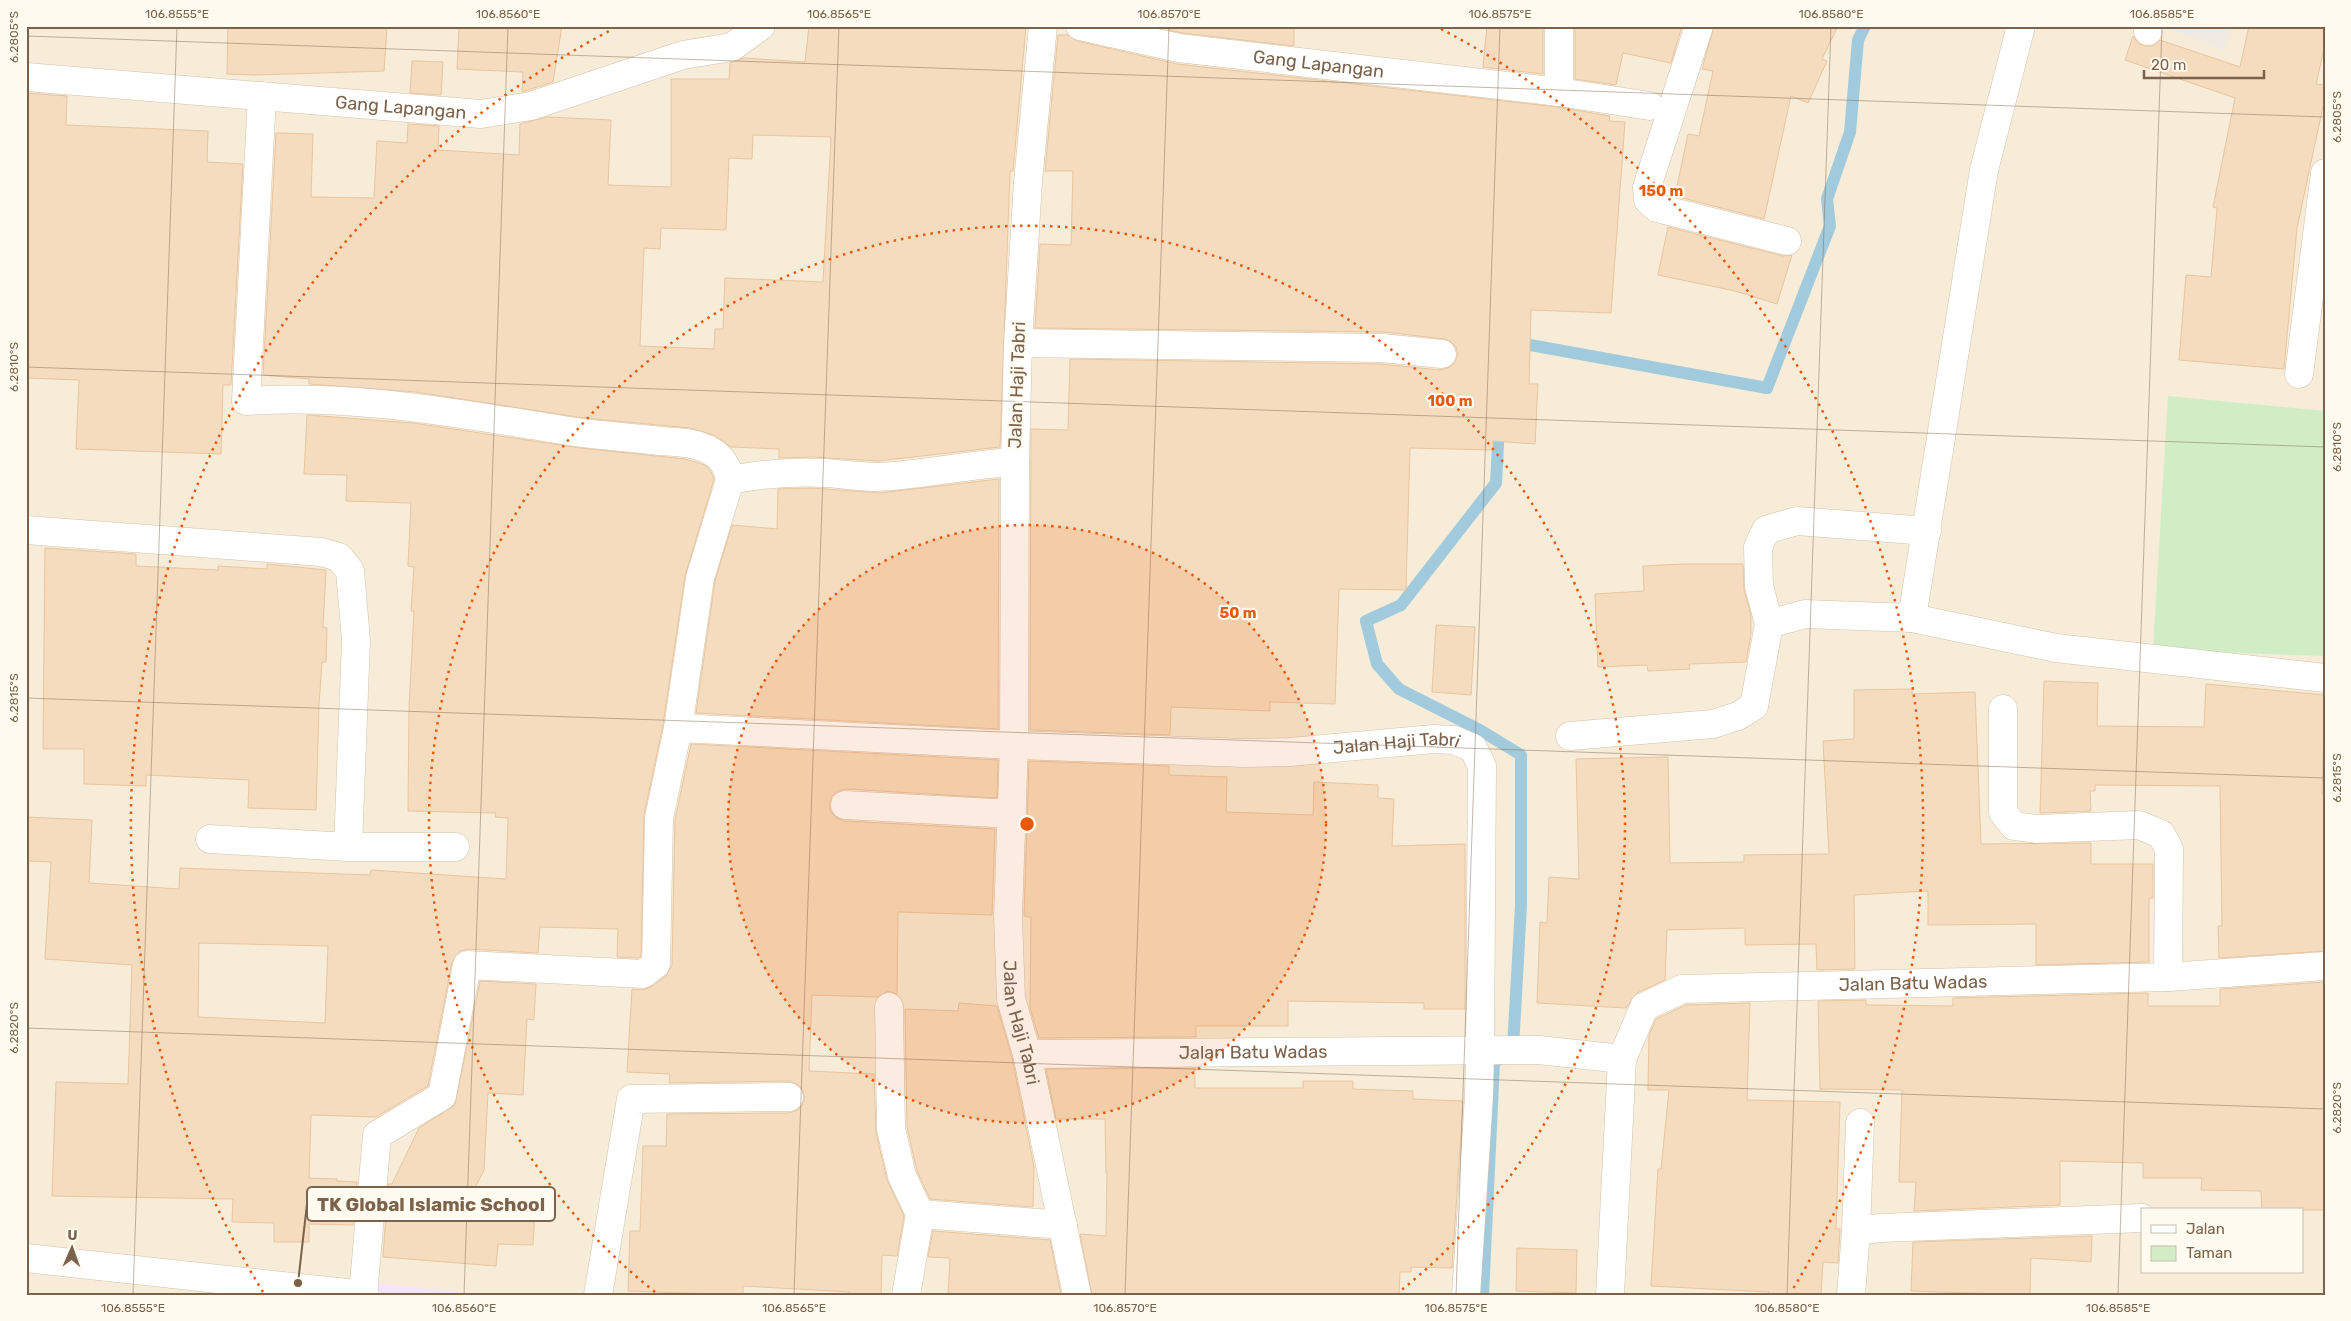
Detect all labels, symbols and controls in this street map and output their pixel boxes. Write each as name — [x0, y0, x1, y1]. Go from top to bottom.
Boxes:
text: 106.8555°E — [145, 7, 209, 21]
text: 106.8560°E — [476, 7, 540, 21]
text: 106.8565°E — [807, 7, 871, 21]
text: 106.8570°E — [1137, 7, 1201, 21]
text: 106.8575°E — [1469, 7, 1531, 21]
text: 106.8580°E — [1799, 7, 1863, 21]
text: 106.8585°E — [2130, 7, 2194, 21]
text: 6.2805°S — [7, 11, 21, 63]
street label: Gang Lapangan — [1252, 46, 1385, 83]
scale bar — [2144, 48, 2264, 80]
text: 20 m — [2151, 56, 2186, 74]
street label: Gang Lapangan — [334, 91, 467, 124]
text: 6.2805°S — [2330, 91, 2344, 143]
text: 150 m — [1639, 182, 1683, 200]
street label: Jalan Haji Tabri — [1004, 321, 1030, 449]
text: 6.2810°S — [7, 342, 21, 392]
text: 100 m — [1428, 392, 1472, 410]
text: 6.2810°S — [2330, 422, 2344, 472]
text: 50 m — [1220, 604, 1256, 622]
text: 6.2815°S — [7, 673, 21, 723]
street label: Jalan Haji Tabri — [1332, 728, 1464, 759]
text: 6.2815°S — [2330, 753, 2344, 803]
centre of rings — [1018, 815, 1036, 833]
street label: Jalan Haji Tabri — [999, 960, 1044, 1087]
street label: Jalan Batu Wadas — [1838, 970, 1987, 996]
text: 6.2820°S — [7, 1002, 21, 1054]
street label: Jalan Batu Wadas — [1179, 1041, 1327, 1064]
text: 6.2820°S — [2330, 1082, 2344, 1134]
callout: TK Global Islamic School — [307, 1187, 555, 1221]
text: TK Global Islamic School — [317, 1193, 545, 1216]
legend — [2141, 1208, 2304, 1274]
text: Jalan — [2186, 1220, 2225, 1238]
north arrow — [48, 1224, 98, 1274]
text: U — [67, 1227, 78, 1244]
text: Taman — [2186, 1244, 2232, 1262]
text: 106.8555°E — [101, 1301, 165, 1315]
text: 106.8560°E — [432, 1301, 496, 1315]
text: 106.8565°E — [762, 1301, 826, 1315]
text: 106.8570°E — [1093, 1301, 1157, 1315]
text: 106.8575°E — [1425, 1301, 1487, 1315]
text: 106.8580°E — [1755, 1301, 1819, 1315]
text: 106.8585°E — [2086, 1301, 2150, 1315]

